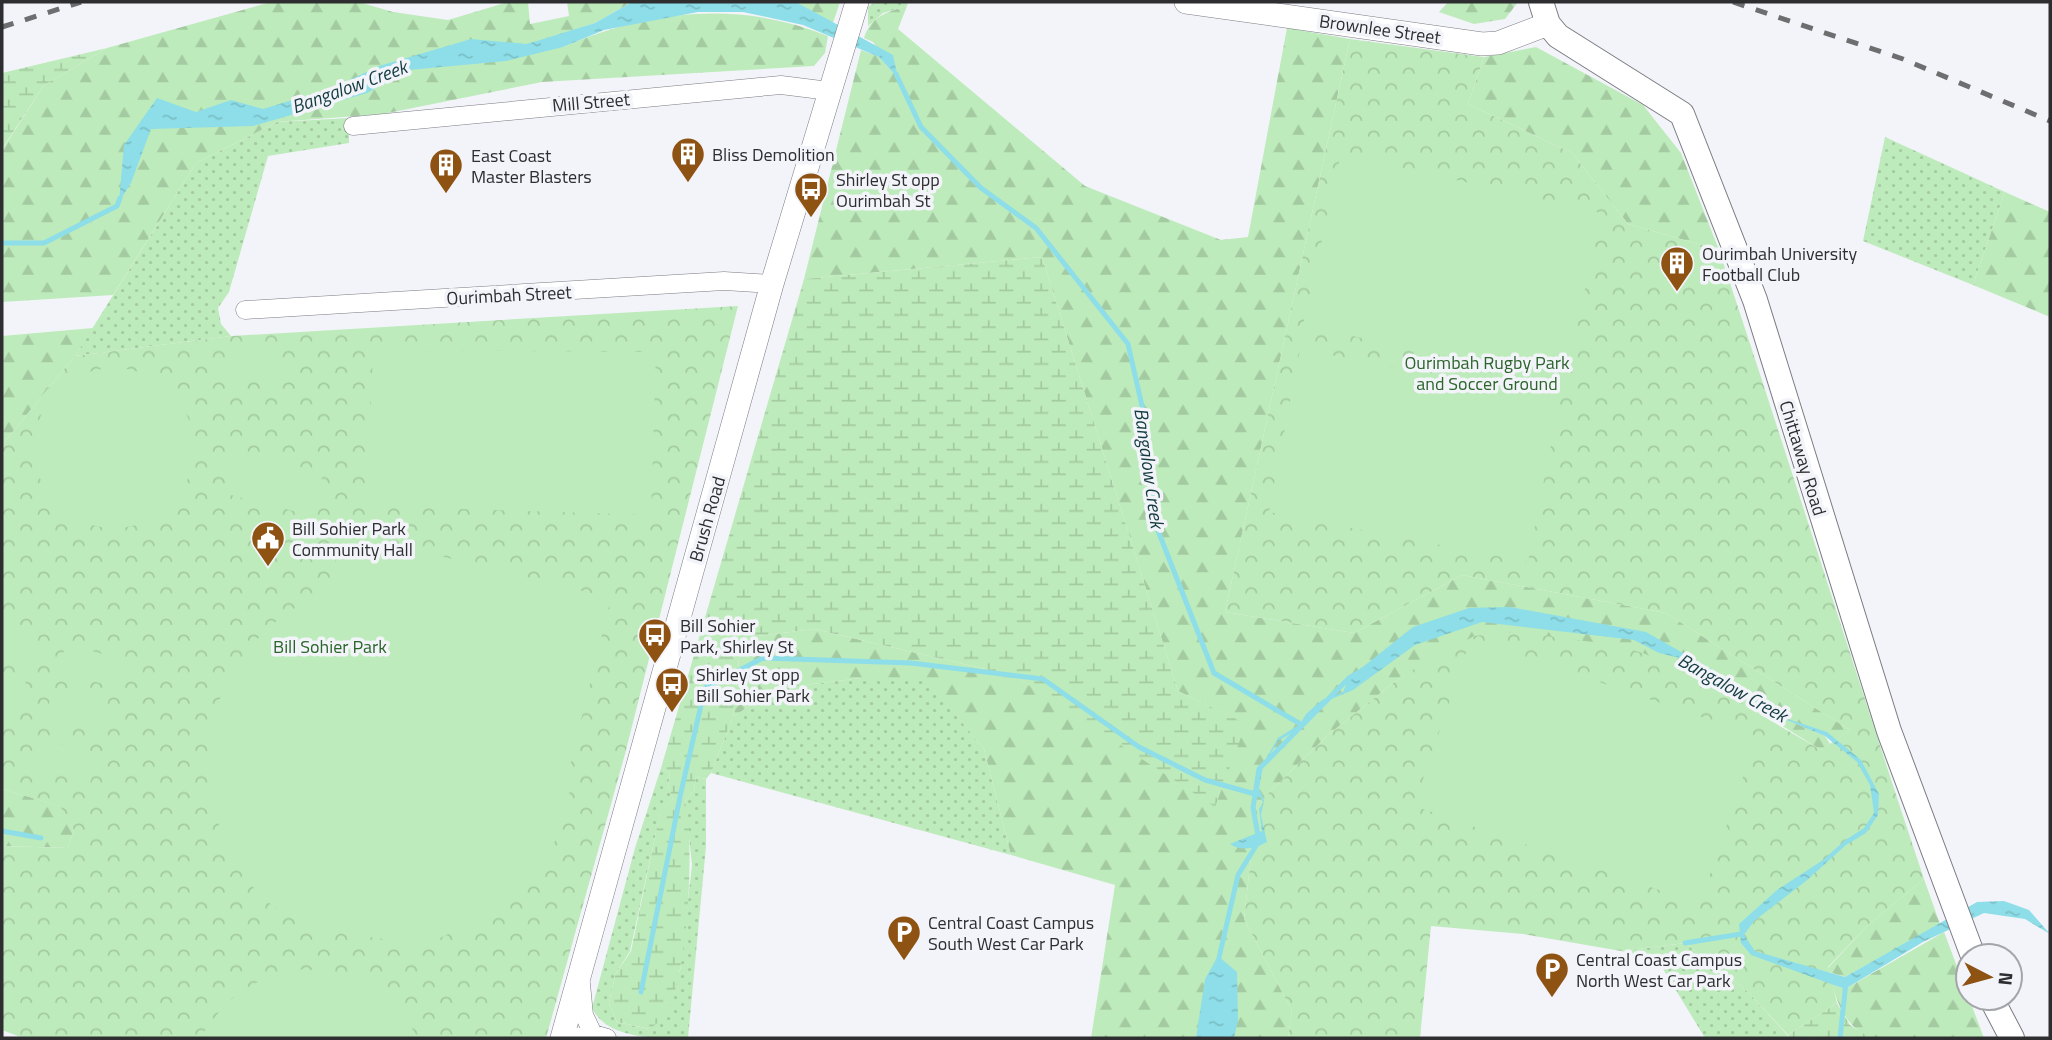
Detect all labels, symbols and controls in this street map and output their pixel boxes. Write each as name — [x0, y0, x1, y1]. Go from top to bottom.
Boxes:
street label: Brownlee Street — [1317, 7, 1443, 51]
water label: Bangalow Creek — [287, 51, 413, 120]
street label: Mill Street — [551, 85, 632, 119]
building icon: Bliss Demolition — [669, 135, 707, 184]
place label: Bliss Demolition — [712, 141, 835, 168]
place label: East Coast Master Blasters — [471, 142, 592, 190]
building icon: East Coast Master Blasters — [427, 146, 465, 195]
place label: Shirley St opp Ourimbah St — [836, 166, 940, 214]
bus stop icon: Shirley St opp Ourimbah St — [792, 170, 830, 219]
place label: Ourimbah University Football Club — [1702, 240, 1857, 288]
building icon: Ourimbah University Football Club — [1658, 244, 1696, 293]
street label: Ourimbah Street — [446, 278, 573, 312]
park label: Ourimbah Rugby Park and Soccer Ground — [1404, 349, 1570, 397]
street label: Chittaway Road — [1773, 397, 1833, 519]
water label: Bangalow Creek — [1127, 406, 1173, 532]
street label: Brush Road — [682, 473, 732, 565]
place label: Bill Sohier Park Community Hall — [292, 515, 413, 563]
public building icon: Bill Sohier Park Community Hall — [249, 519, 287, 568]
place label: Bill Sohier Park, Shirley St — [680, 612, 794, 660]
bus stop icon: Bill Sohier Park, Shirley St — [636, 616, 674, 665]
park label: Bill Sohier Park — [273, 633, 387, 660]
water label: Bangalow Creek — [1673, 645, 1795, 730]
place label: Shirley St opp Bill Sohier Park — [696, 661, 810, 709]
bus stop icon: Shirley St opp Bill Sohier Park — [653, 665, 691, 714]
place label: Central Coast Campus South West Car Park — [928, 909, 1094, 957]
parking icon: Central Coast Campus South West Car Park — [885, 913, 923, 962]
north arrow — [1954, 942, 2024, 1012]
place label: Central Coast Campus North West Car Park — [1576, 946, 1742, 994]
parking icon: Central Coast Campus North West Car Park — [1533, 950, 1571, 999]
text: N — [1991, 971, 2022, 987]

